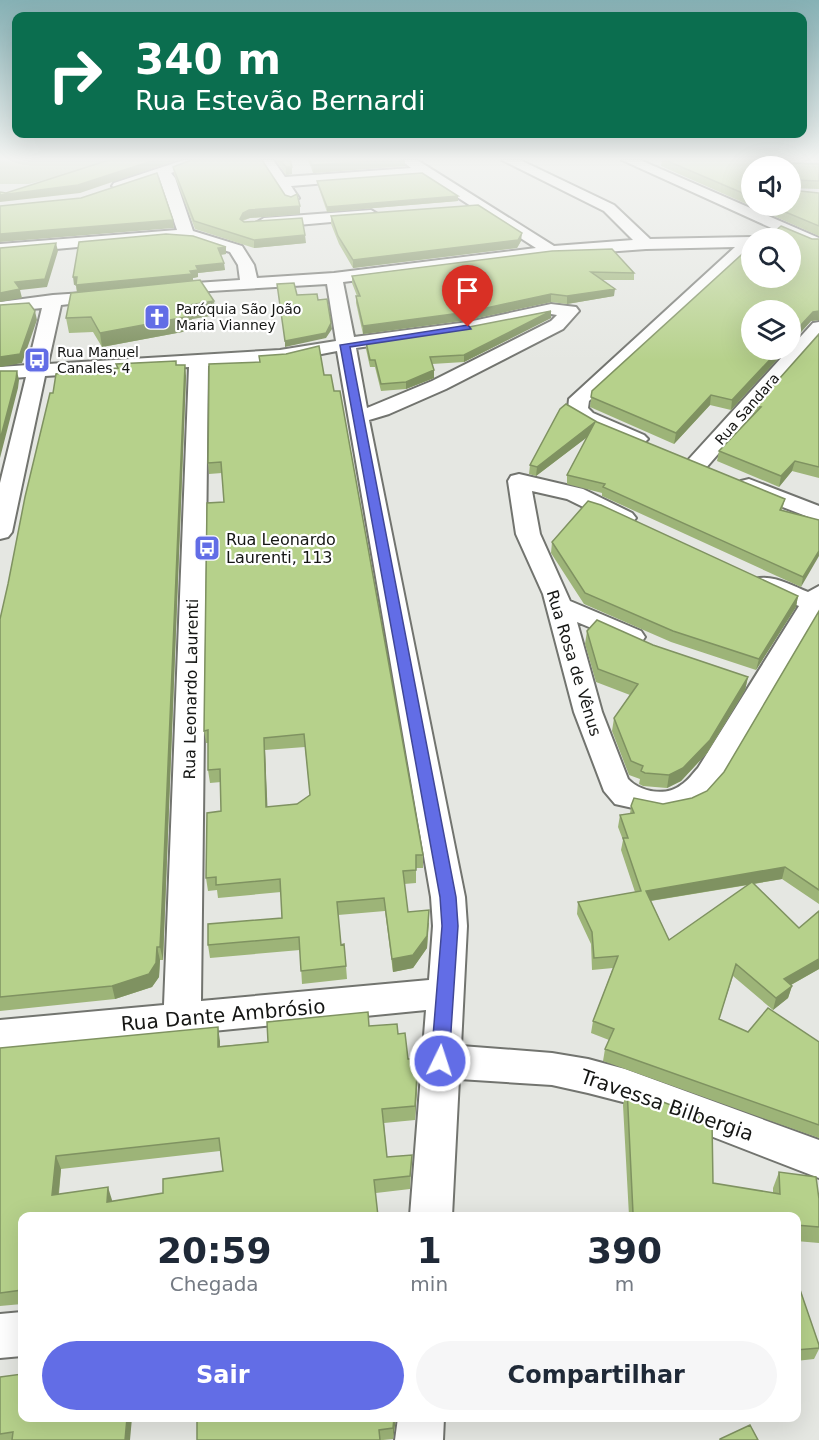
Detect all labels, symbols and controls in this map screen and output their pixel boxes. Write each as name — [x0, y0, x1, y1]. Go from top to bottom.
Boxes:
text: 340 m — [135, 35, 281, 84]
icon: right — [36, 36, 114, 114]
text: Rua Estevão Bernardi — [135, 85, 425, 116]
map controls — [741, 156, 801, 360]
button: sound — [741, 156, 801, 216]
button: search — [741, 228, 801, 288]
pin — [442, 265, 493, 327]
icon: arrive — [451, 274, 484, 307]
button: layers — [741, 300, 801, 360]
place label: Paróquia São João Maria Vianney — [176, 301, 301, 333]
church icon: Paróquia São João Maria Vianney — [142, 302, 172, 332]
place label: Rua Manuel Canales, 4 — [57, 344, 139, 376]
bus stop icon: Rua Manuel Canales, 4 — [22, 345, 52, 375]
street label: Rua Sandara — [712, 370, 782, 448]
place label: Rua Leonardo Laurenti, 113 — [226, 530, 336, 567]
bus stop icon: Rua Leonardo Laurenti, 113 — [192, 533, 222, 563]
street label: Rua Rosa de Vênus — [543, 587, 605, 739]
street label: Rua Leonardo Laurenti — [180, 598, 202, 780]
street label: Rua Dante Ambrósio — [120, 994, 326, 1036]
position arrow — [408, 1029, 472, 1093]
street label: Travessa Bilbergia — [576, 1064, 757, 1146]
text: 20:59 — [157, 1230, 271, 1271]
text: 1 — [417, 1230, 442, 1271]
text: 390 — [587, 1230, 662, 1271]
text: Chegada — [170, 1272, 259, 1296]
text: min — [410, 1272, 448, 1296]
text: m — [615, 1272, 634, 1296]
button: Sair — [42, 1341, 404, 1410]
button: Compartilhar — [416, 1341, 777, 1410]

